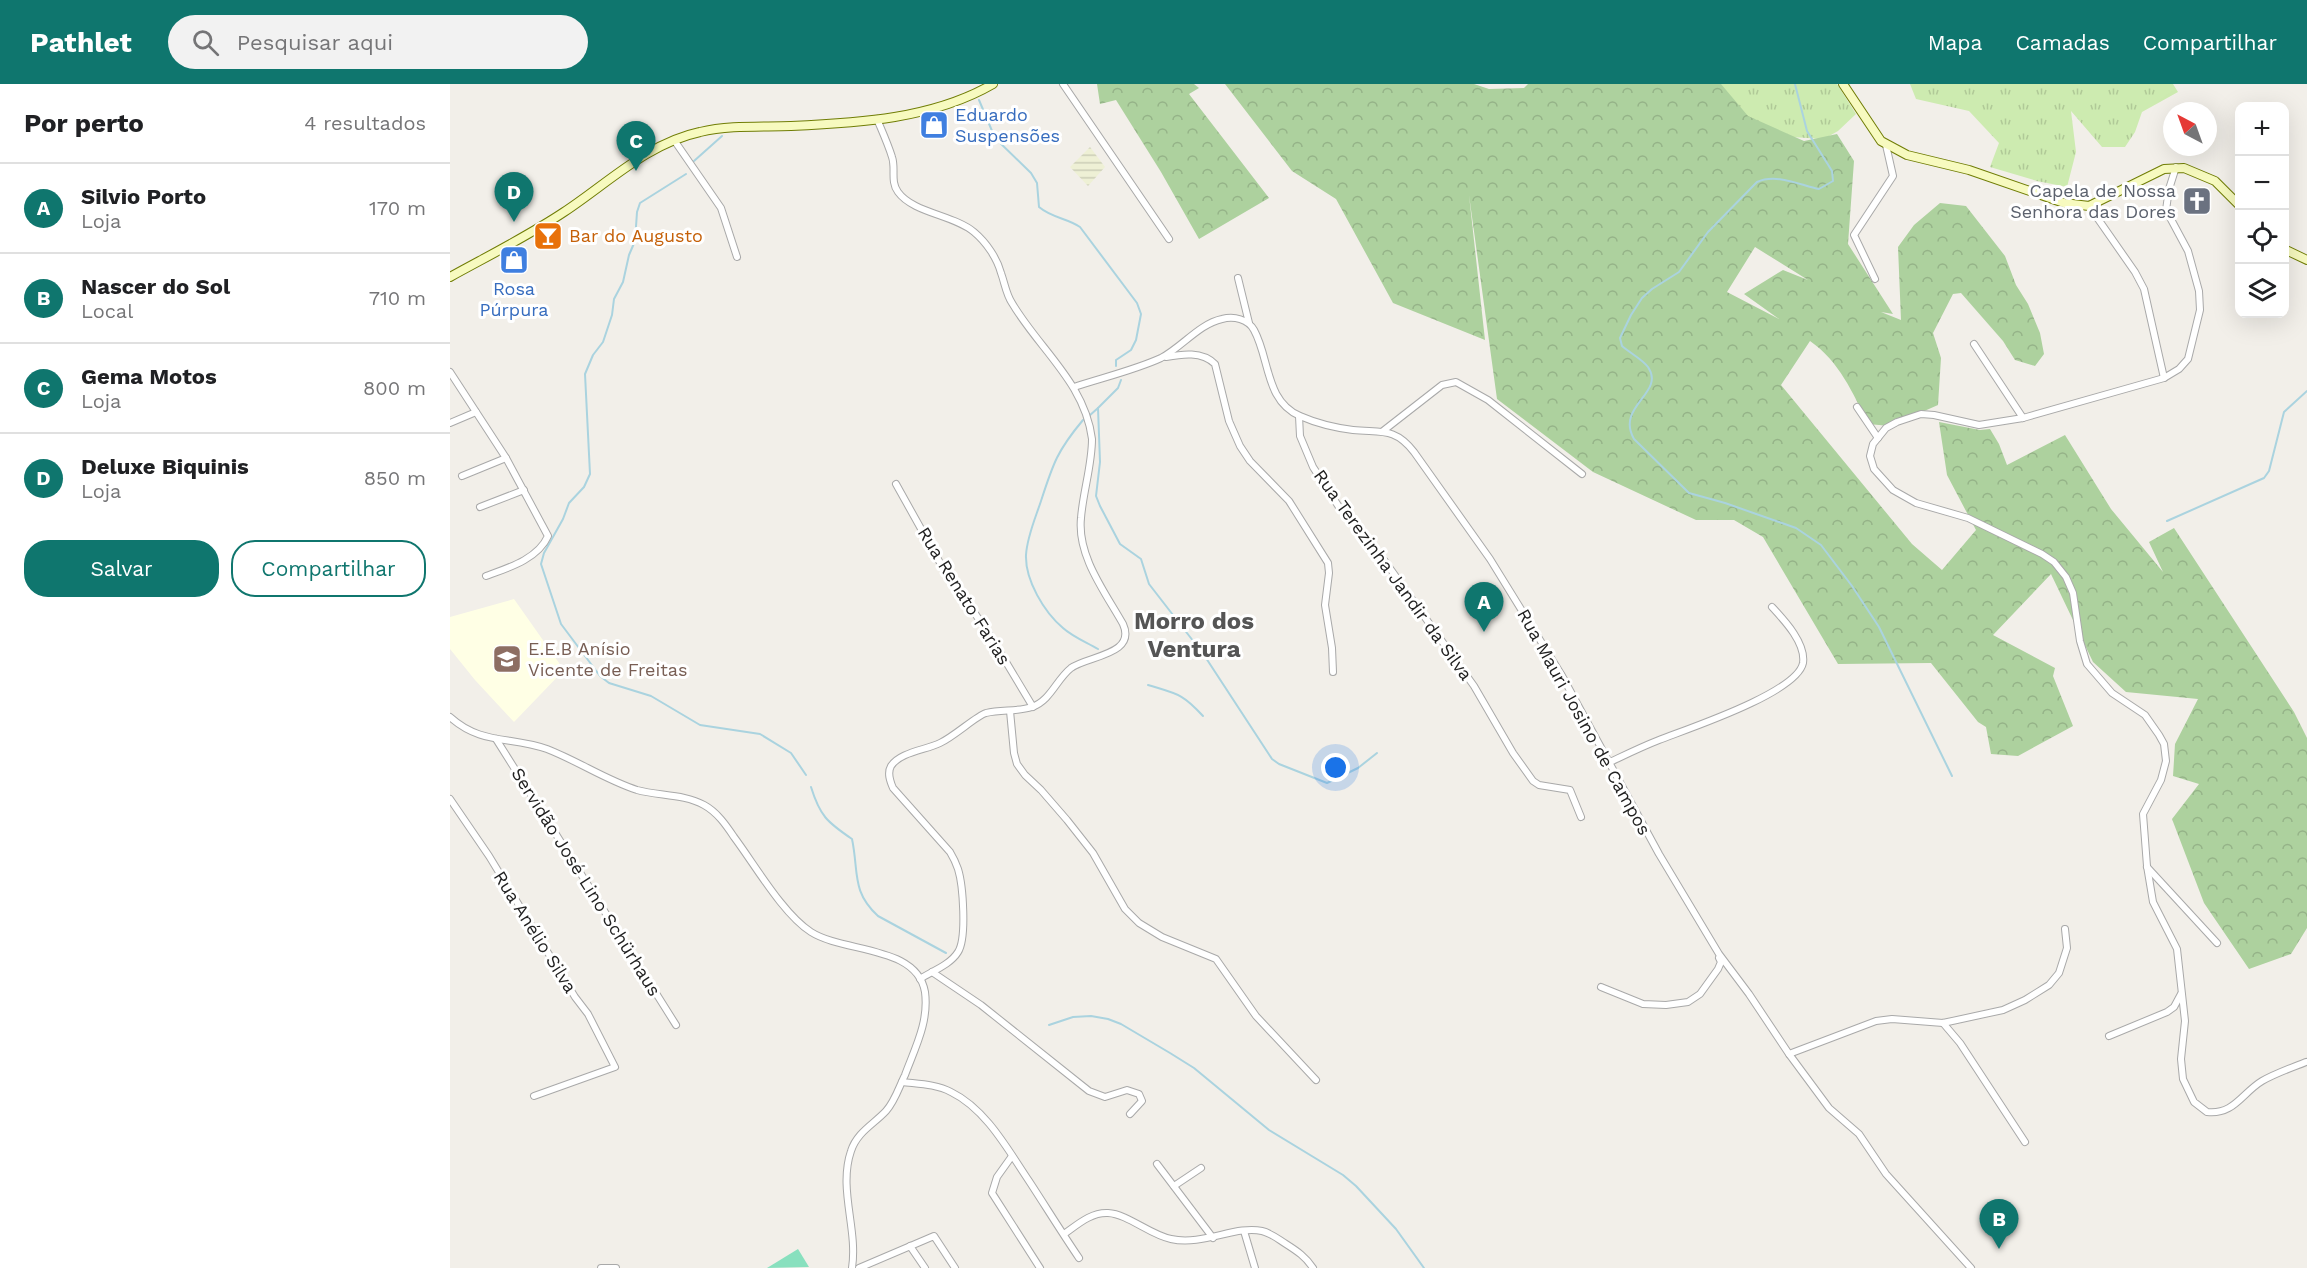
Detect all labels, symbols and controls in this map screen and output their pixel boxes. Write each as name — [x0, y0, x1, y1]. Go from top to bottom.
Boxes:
search box — [168, 15, 588, 69]
text: Pathlet — [30, 26, 132, 59]
icon: search — [189, 26, 222, 59]
text: Pesquisar aqui — [237, 30, 393, 55]
text: Mapa — [1928, 30, 1982, 55]
text: Camadas — [2015, 30, 2110, 55]
text: Compartilhar — [2143, 30, 2277, 55]
north arrow — [2163, 102, 2217, 156]
map controls — [2235, 102, 2289, 318]
button: + — [2235, 102, 2289, 156]
place label: Eduardo Suspensões — [955, 104, 1060, 146]
text: Por perto — [24, 108, 144, 138]
shop icon: Eduardo Suspensões — [918, 109, 950, 141]
text: 4 resultados — [304, 111, 426, 135]
pin: C — [616, 122, 656, 171]
button: − — [2235, 156, 2289, 210]
pin: D — [494, 172, 534, 222]
place label: Capela de Nossa Senhora das Dores — [2010, 180, 2176, 222]
text: Silvio Porto — [81, 184, 206, 209]
church icon: Capela de Nossa Senhora das Dores — [2181, 185, 2213, 217]
text: A — [37, 196, 50, 220]
text: 170 m — [369, 196, 426, 220]
text: Loja — [81, 209, 121, 233]
button: locate — [2235, 210, 2289, 264]
bar icon: Bar do Augusto — [532, 220, 564, 252]
place label: Bar do Augusto — [569, 225, 703, 246]
shop icon: Rosa Púrpura — [498, 244, 530, 276]
button: layers — [2235, 264, 2289, 318]
text: Nascer do Sol — [81, 274, 230, 299]
place label: Rosa Púrpura — [479, 278, 549, 320]
text: B — [37, 286, 50, 310]
text: 710 m — [369, 286, 426, 310]
text: Local — [81, 299, 133, 323]
text: Gema Motos — [81, 364, 217, 389]
text: C — [37, 376, 50, 400]
text: 800 m — [363, 376, 426, 400]
text: Loja — [81, 389, 121, 413]
text: Deluxe Biquinis — [81, 454, 249, 479]
street label: Rua Terezinha Jandir da Silva — [1310, 465, 1477, 684]
text: D — [36, 466, 51, 490]
text: 850 m — [364, 466, 426, 490]
text: Loja — [81, 479, 121, 503]
street label: Rua Renato Farias — [914, 523, 1015, 668]
button: Salvar — [24, 540, 219, 597]
button: Compartilhar — [231, 540, 426, 597]
pin: A — [1464, 582, 1504, 632]
street label: Rua Mauri Josino de Campos — [1513, 605, 1656, 839]
district label: Morro dos Ventura — [1134, 607, 1254, 663]
place label: E.E.B Anísio Vicente de Freitas — [528, 638, 688, 680]
school or university icon: E.E.B Anísio Vicente de Freitas — [491, 643, 523, 675]
your location — [1321, 753, 1350, 782]
street label: Servidão José Lino Schürhaus — [507, 764, 666, 1000]
street label: Rua Anélio Silva — [490, 867, 581, 996]
pin: B — [1980, 1200, 2018, 1249]

